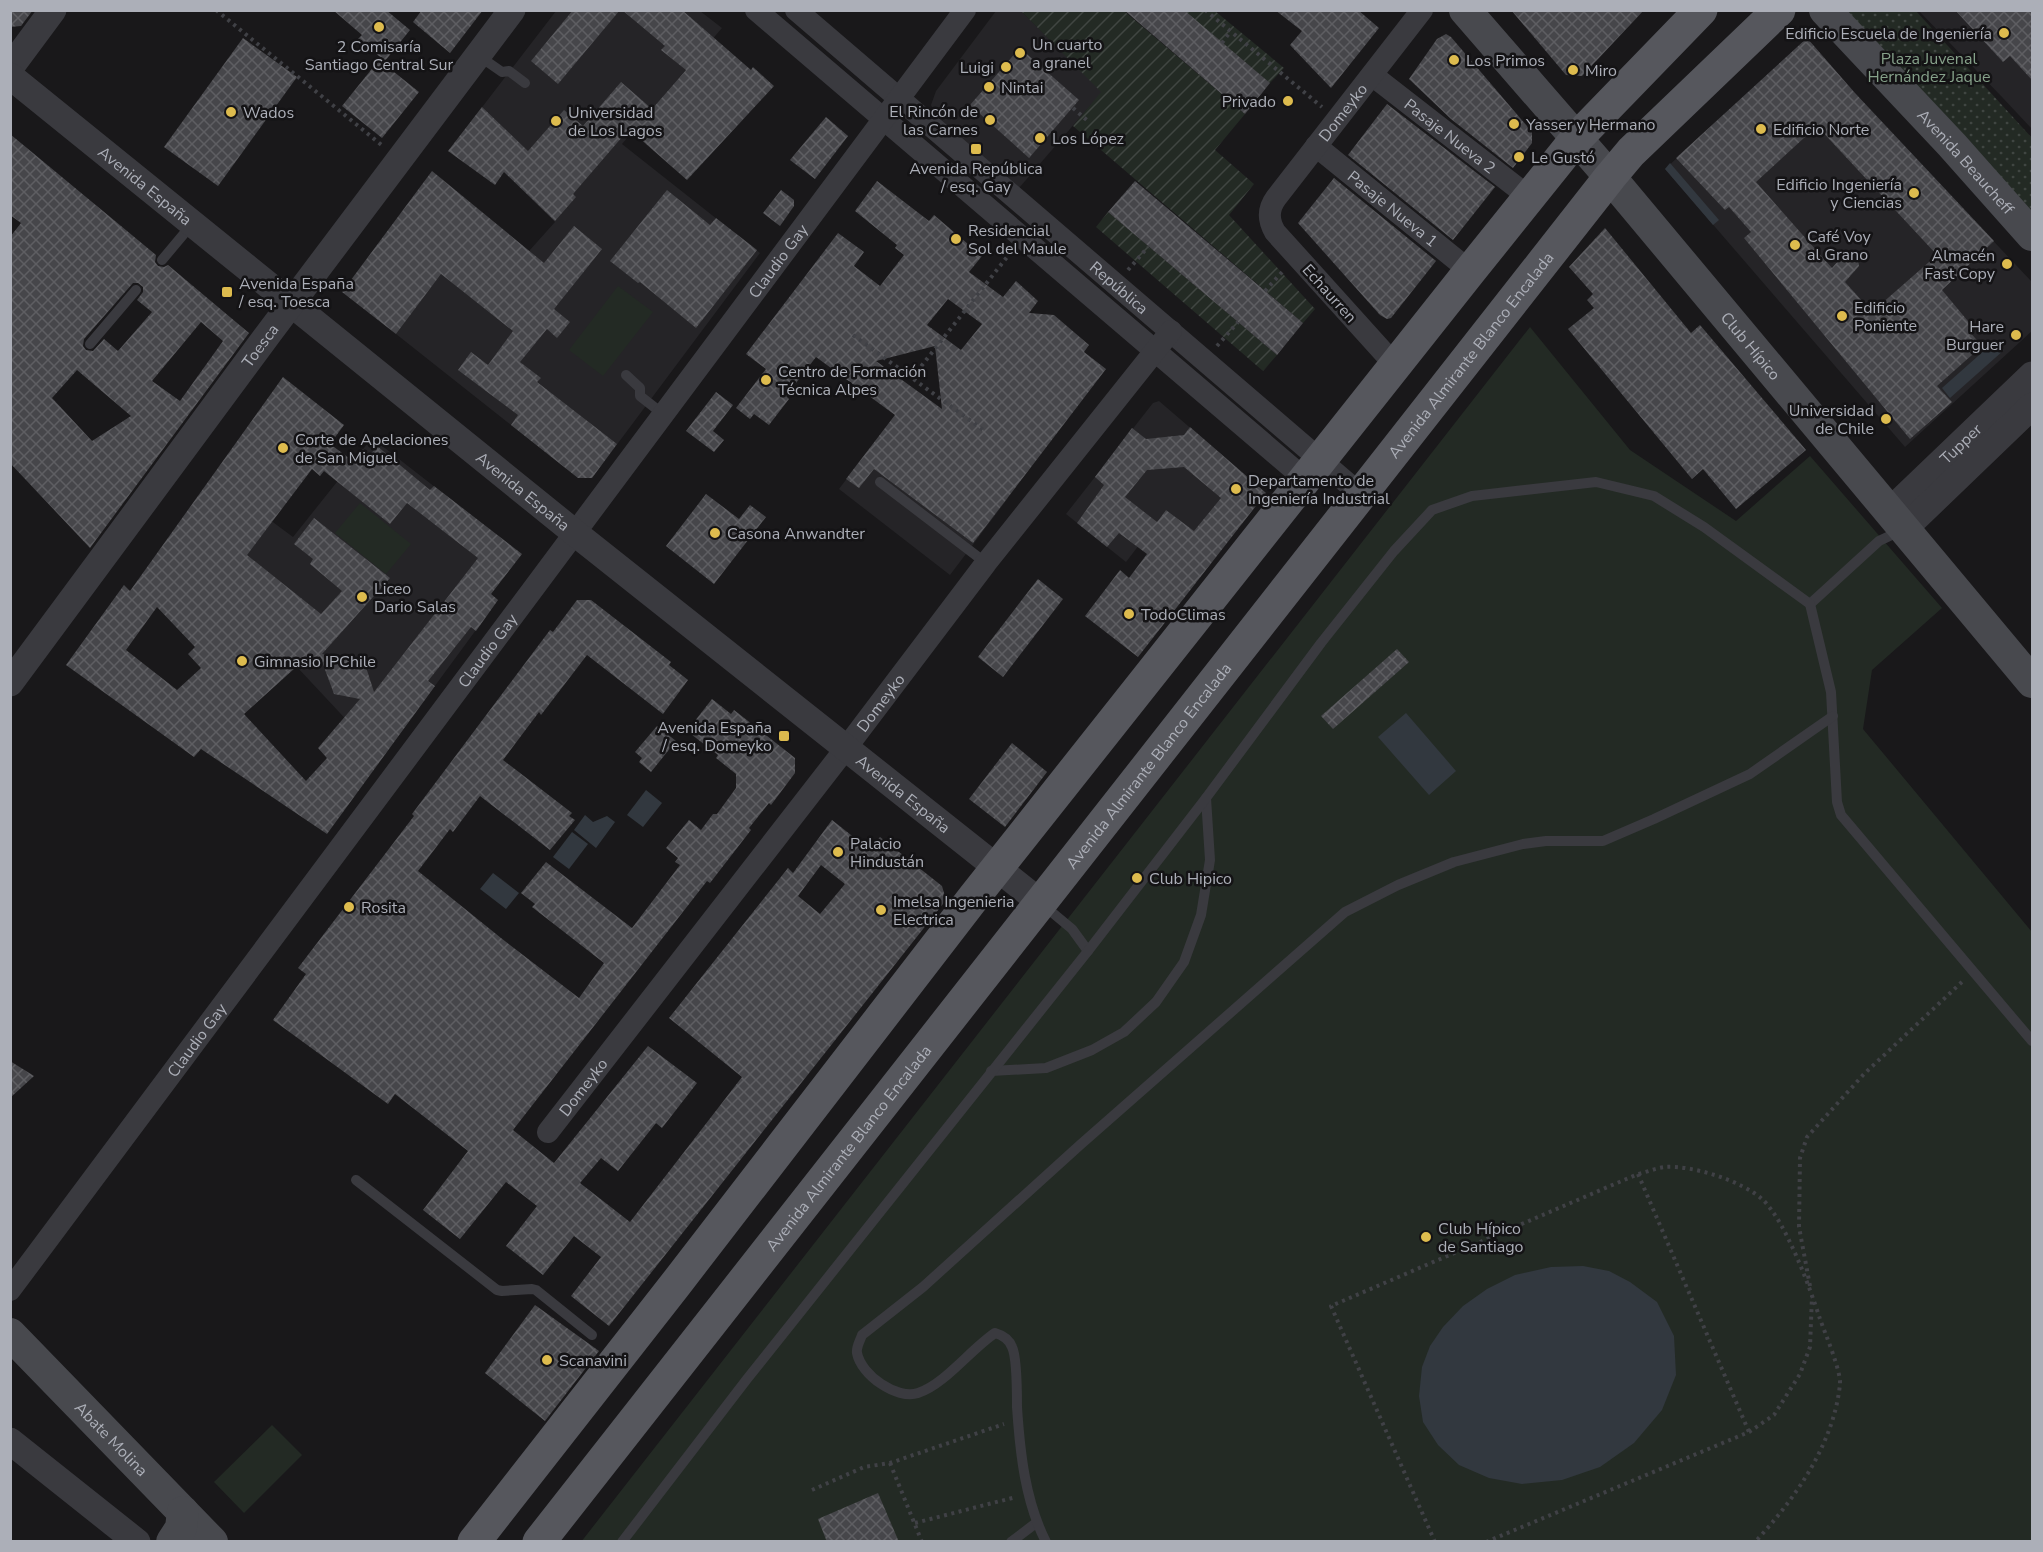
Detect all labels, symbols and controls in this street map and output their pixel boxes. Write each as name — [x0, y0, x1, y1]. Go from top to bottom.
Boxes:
marker: 2 Comisaría Santiago Central Sur — [372, 20, 386, 34]
place label: Edificio Escuela de Ingeniería — [1785, 23, 1992, 45]
marker: Edificio Escuela de Ingeniería — [1997, 26, 2011, 40]
place label: Un cuarto a granel — [1032, 34, 1102, 74]
place label: 2 Comisaría Santiago Central Sur — [305, 36, 454, 76]
marker: Un cuarto a granel — [1013, 46, 1027, 60]
park label: Plaza Juvenal Hernández Jaque — [1868, 48, 1990, 88]
place label: Los Primos — [1466, 50, 1545, 72]
marker: Los Primos — [1447, 53, 1461, 67]
place label: Luigi — [960, 57, 994, 79]
marker: Luigi — [999, 60, 1013, 74]
place label: Miro — [1585, 60, 1617, 82]
marker: Miro — [1566, 63, 1580, 77]
place label: Nintai — [1001, 77, 1043, 99]
street label: Domeyko — [1314, 79, 1373, 146]
marker: Nintai — [982, 80, 996, 94]
place label: Privado — [1222, 91, 1276, 113]
marker: Privado — [1281, 94, 1295, 108]
street label: Pasaje Nueva 2 — [1399, 94, 1500, 179]
place label: El Rincón de las Carnes — [889, 101, 978, 141]
place label: Wados — [243, 102, 294, 124]
place label: Universidad de Los Lagos — [568, 102, 662, 142]
marker: Wados — [224, 105, 238, 119]
street label: Avenida Beaucheff — [1912, 105, 2019, 220]
marker: El Rincón de las Carnes — [983, 113, 997, 127]
marker: Universidad de Los Lagos — [549, 114, 563, 128]
place label: Yasser y Hermano — [1525, 114, 1656, 136]
marker: Yasser y Hermano — [1507, 117, 1521, 131]
place label: Edificio Norte — [1773, 119, 1869, 141]
marker: Edificio Norte — [1754, 122, 1768, 136]
place label: Los López — [1052, 128, 1124, 150]
marker: Los López — [1033, 131, 1047, 145]
street label: Avenida España — [93, 142, 196, 231]
marker: Avenida República / esq. Gay — [969, 142, 983, 156]
place label: Le Gustó — [1531, 147, 1595, 169]
marker: Le Gustó — [1512, 150, 1526, 164]
place label: Avenida República / esq. Gay — [909, 158, 1043, 198]
street label: Pasaje Nueva 1 — [1342, 166, 1442, 252]
place label: Edificio Ingeniería y Ciencias — [1776, 174, 1902, 214]
marker: Edificio Ingeniería y Ciencias — [1907, 186, 1921, 200]
street label: Claudio Gay — [744, 219, 814, 303]
place label: Residencial Sol del Maule — [968, 220, 1067, 260]
place label: Café Voy al Grano — [1807, 226, 1872, 266]
marker: Residencial Sol del Maule — [949, 232, 963, 246]
marker: Café Voy al Grano — [1788, 238, 1802, 252]
place label: Almacén Fast Copy — [1924, 245, 1996, 285]
street label: Avenida Almirante Blanco Encalada — [1383, 248, 1559, 463]
street label: República — [1085, 257, 1153, 320]
marker: Almacén Fast Copy — [2000, 257, 2014, 271]
street label: Echaurren — [1297, 259, 1362, 328]
place label: Avenida España / esq. Toesca — [238, 273, 354, 313]
marker: Avenida España / esq. Toesca — [220, 285, 234, 299]
place label: Edificio Poniente — [1854, 297, 1917, 337]
street label: Club Hípico — [1715, 307, 1785, 385]
marker: Edificio Poniente — [1835, 309, 1849, 323]
place label: Hare Burguer — [1946, 316, 2004, 356]
street label: Toesca — [237, 320, 284, 372]
marker: Hare Burguer — [2009, 328, 2023, 342]
place label: Centro de Formación Técnica Alpes — [778, 361, 926, 401]
marker: Centro de Formación Técnica Alpes — [759, 373, 773, 387]
place label: Universidad de Chile — [1789, 400, 1874, 440]
marker: Universidad de Chile — [1879, 412, 1893, 426]
street label: Tupper — [1935, 419, 1987, 470]
place label: Corte de Apelaciones de San Miguel — [295, 429, 448, 469]
marker: Corte de Apelaciones de San Miguel — [276, 441, 290, 455]
street label: Avenida España — [471, 447, 574, 537]
place label: Departamento de Ingeniería Industrial — [1248, 470, 1390, 510]
marker: Departamento de Ingeniería Industrial — [1229, 482, 1243, 496]
place label: Casona Anwandter — [727, 523, 865, 545]
marker: Casona Anwandter — [708, 526, 722, 540]
place label: Liceo Dario Salas — [374, 578, 456, 618]
marker: Liceo Dario Salas — [355, 590, 369, 604]
place label: TodoClimas — [1141, 604, 1226, 626]
marker: TodoClimas — [1122, 607, 1136, 621]
street label: Claudio Gay — [453, 609, 523, 693]
place label: Gimnasio IPChile — [254, 651, 376, 673]
marker: Gimnasio IPChile — [235, 654, 249, 668]
street label: Avenida Almirante Blanco Encalada — [1061, 658, 1237, 874]
street label: Domeyko — [852, 669, 910, 737]
place label: Avenida España / esq. Domeyko — [657, 717, 772, 757]
marker: Avenida España / esq. Domeyko — [777, 729, 791, 743]
street label: Avenida España — [851, 750, 955, 839]
place label: Palacio Hindustán — [850, 833, 924, 873]
marker: Palacio Hindustán — [831, 845, 845, 859]
place label: Club Hipico — [1149, 868, 1232, 890]
marker: Club Hipico — [1130, 871, 1144, 885]
place label: Imelsa Ingenieria Electrica — [893, 891, 1015, 931]
place label: Rosita — [361, 897, 406, 919]
marker: Rosita — [342, 900, 356, 914]
marker: Imelsa Ingenieria Electrica — [874, 903, 888, 917]
street label: Claudio Gay — [162, 998, 233, 1082]
street label: Avenida Almirante Blanco Encalada — [761, 1041, 937, 1256]
street label: Domeyko — [554, 1054, 613, 1121]
place label: Club Hípico de Santiago — [1438, 1218, 1524, 1258]
marker: Club Hípico de Santiago — [1419, 1230, 1433, 1244]
place label: Scanavini — [559, 1350, 627, 1372]
marker: Scanavini — [540, 1353, 554, 1367]
street label: Abate Molina — [70, 1397, 152, 1482]

